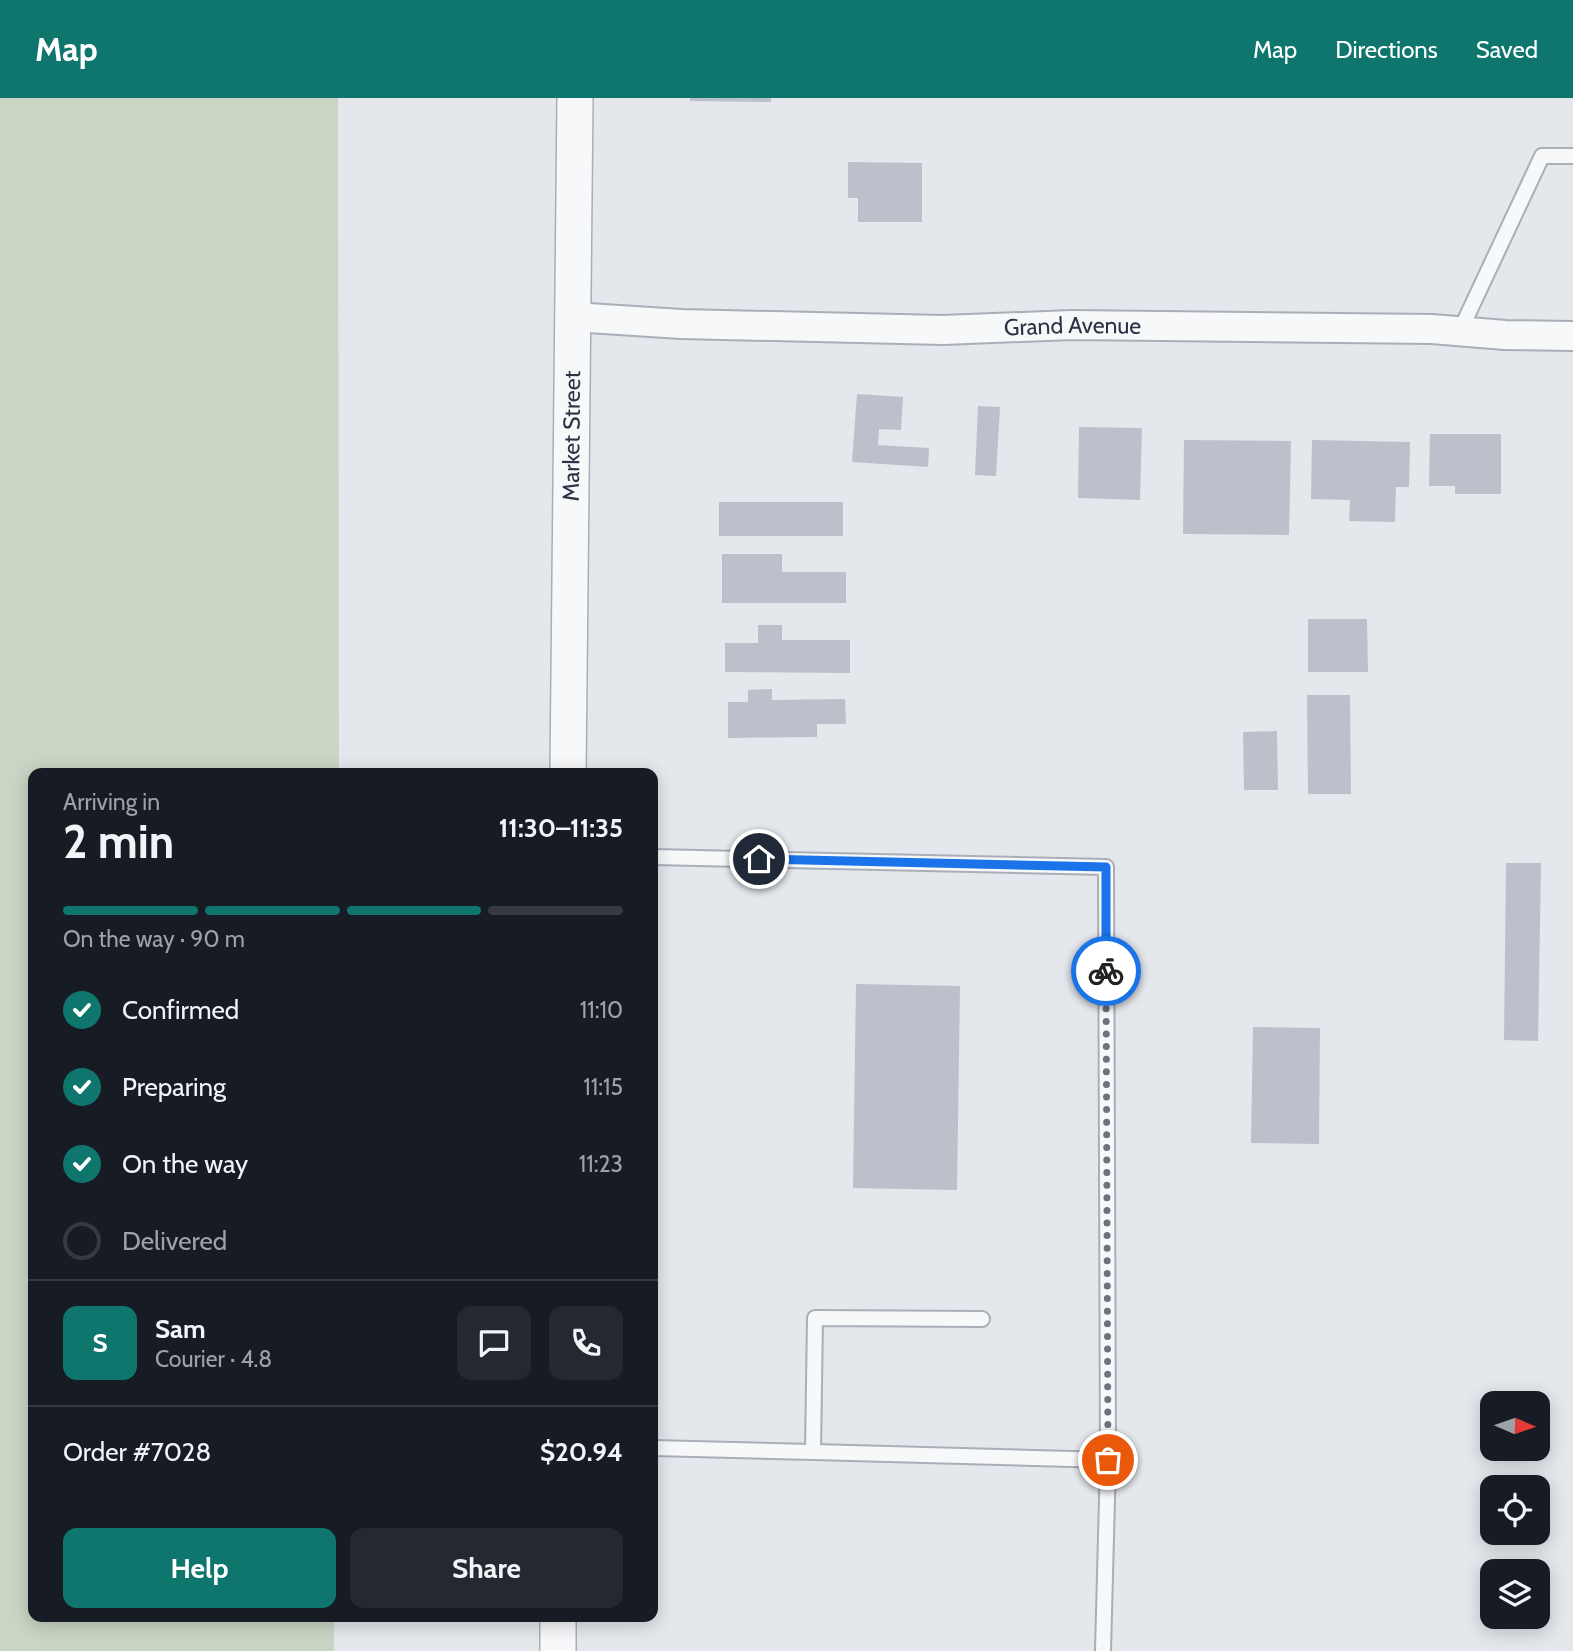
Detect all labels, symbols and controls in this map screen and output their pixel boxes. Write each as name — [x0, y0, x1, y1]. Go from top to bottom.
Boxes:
text: Map — [35, 29, 98, 69]
text: Map — [1253, 35, 1297, 64]
text: Directions — [1335, 35, 1438, 64]
text: Saved — [1476, 35, 1538, 64]
street label: Grand Avenue — [1003, 311, 1142, 342]
street label: Market Street — [557, 370, 586, 501]
text: Arriving in — [63, 788, 160, 816]
text: 11:30–11:35 — [499, 812, 623, 844]
text: 2 min — [63, 814, 174, 870]
pin — [729, 829, 789, 889]
icon: home — [740, 840, 778, 878]
text: On the way · 90 m — [63, 925, 245, 953]
courier — [1071, 936, 1141, 1006]
icon: bike — [1087, 952, 1125, 990]
icon: check — [63, 991, 101, 1029]
text: Confirmed — [122, 994, 239, 1026]
text: 11:10 — [580, 996, 623, 1024]
icon: check — [63, 1068, 101, 1106]
text: Preparing — [122, 1071, 226, 1103]
text: 11:15 — [583, 1073, 623, 1101]
icon: check — [63, 1145, 101, 1183]
text: On the way — [122, 1148, 248, 1180]
text: 11:23 — [579, 1150, 623, 1178]
text: Delivered — [122, 1225, 227, 1257]
button: chat — [457, 1306, 531, 1380]
button: phone — [549, 1306, 623, 1380]
text: Sam — [155, 1313, 206, 1345]
text: S — [92, 1327, 108, 1359]
text: Courier · 4.8 — [155, 1345, 272, 1373]
north arrow — [1480, 1391, 1550, 1461]
map controls — [1480, 1391, 1550, 1629]
pin — [1078, 1430, 1138, 1490]
text: Order #7028 — [63, 1436, 211, 1468]
text: $20.94 — [540, 1436, 623, 1468]
icon: bag — [1089, 1441, 1127, 1479]
button: locate — [1480, 1475, 1550, 1545]
button: Help — [63, 1528, 336, 1608]
button: Share — [350, 1528, 623, 1608]
button: layers — [1480, 1559, 1550, 1629]

